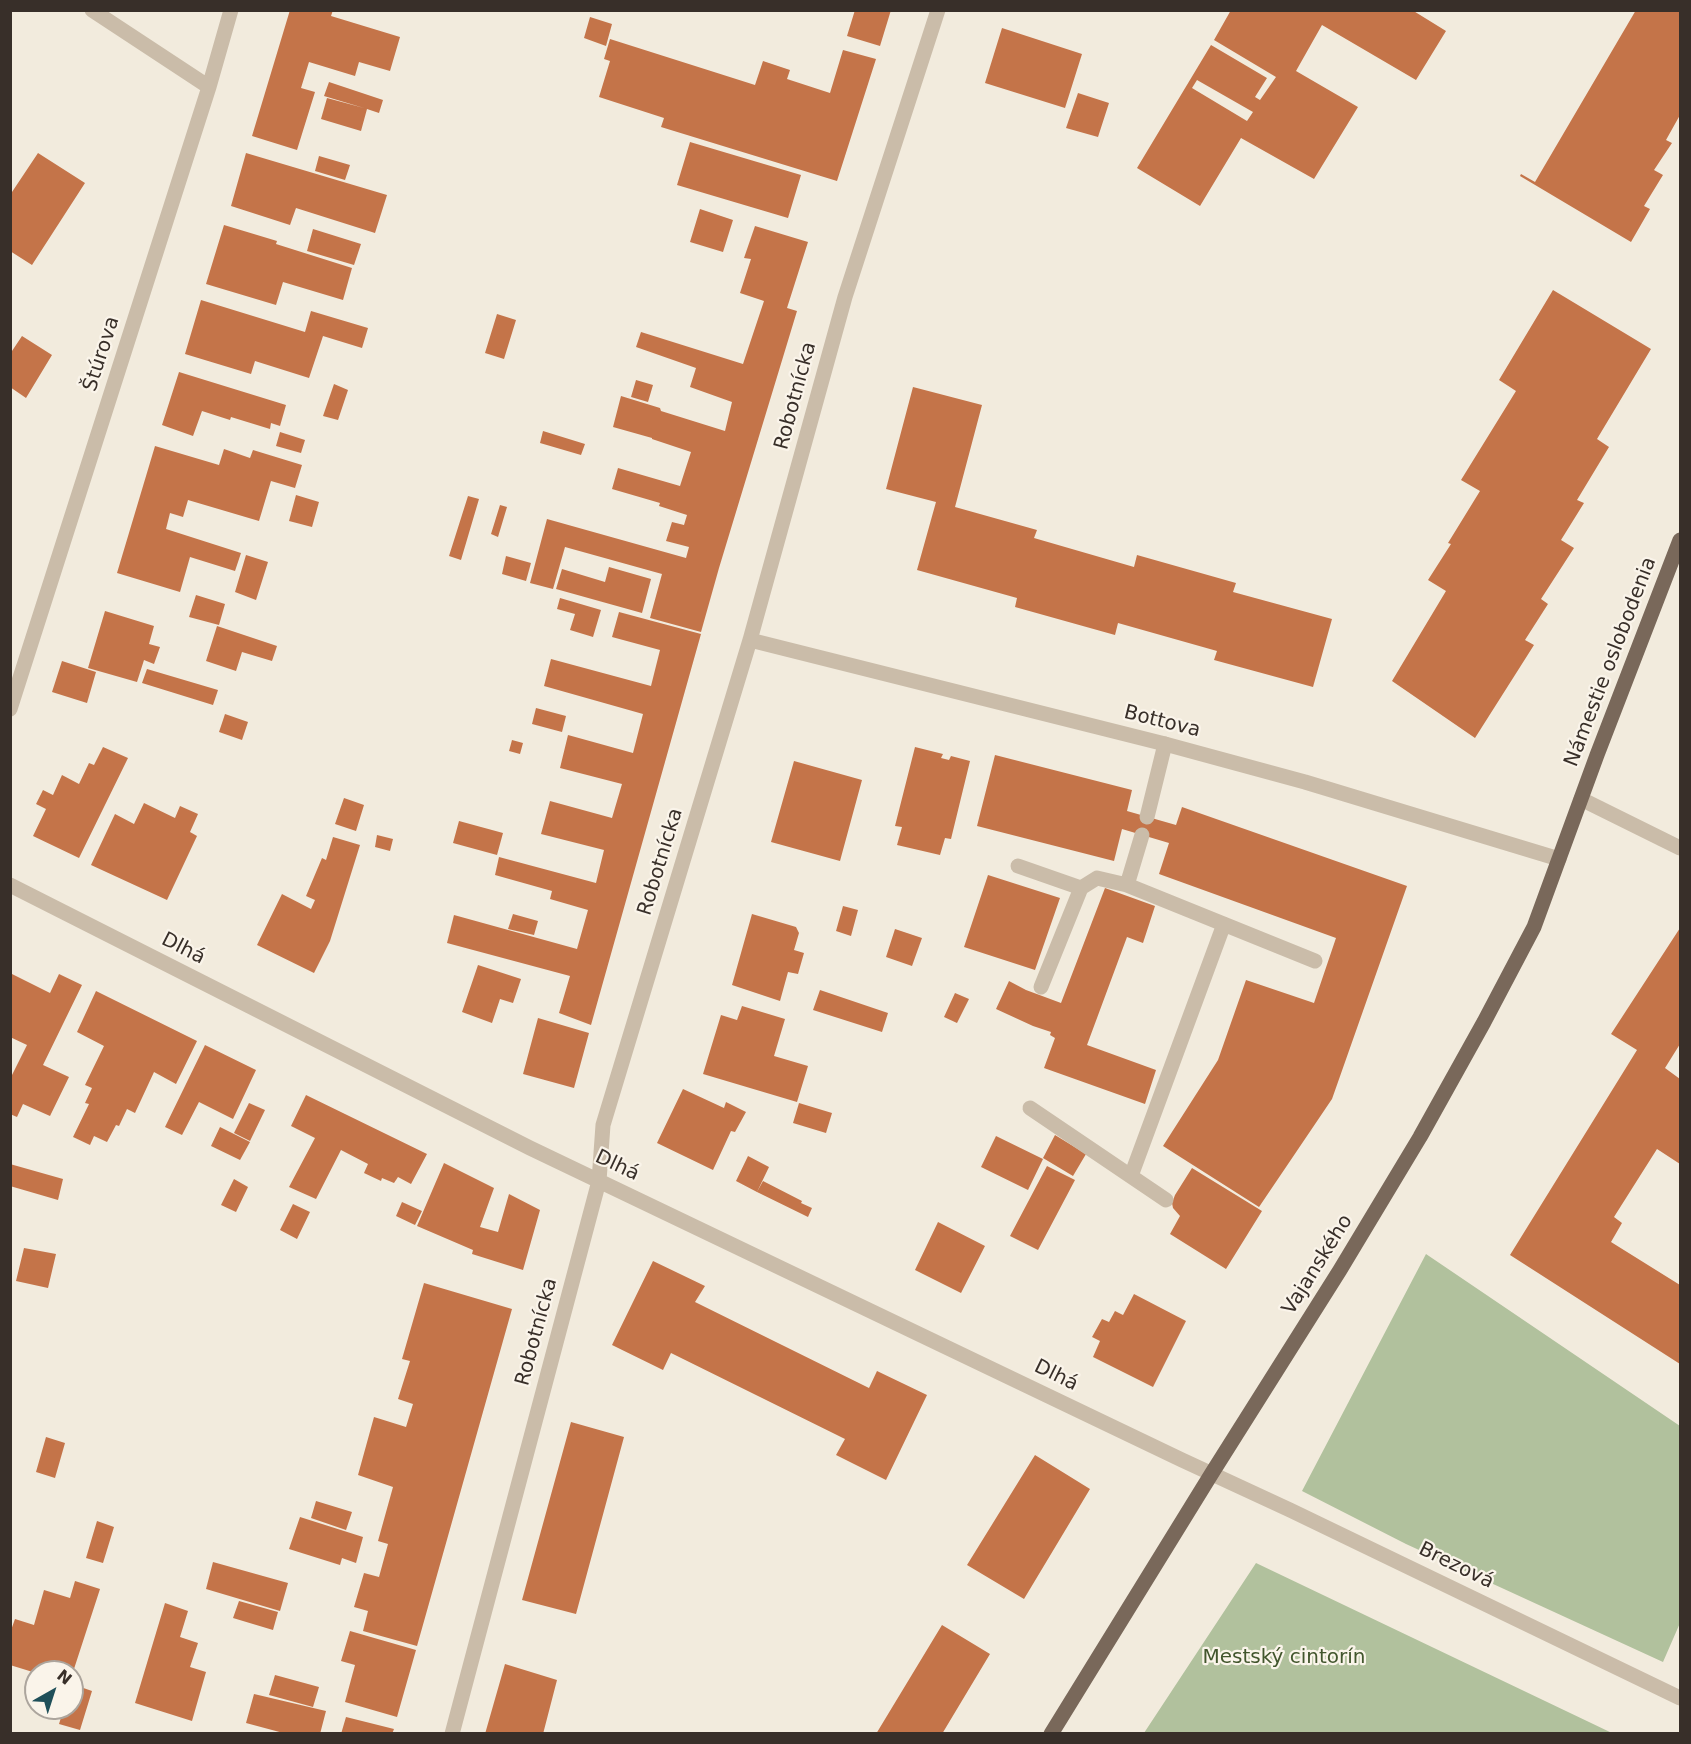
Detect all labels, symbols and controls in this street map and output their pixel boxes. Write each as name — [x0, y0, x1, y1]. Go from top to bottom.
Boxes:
street label: Štúrova — [79, 314, 125, 394]
street label: Robotnícka — [770, 339, 822, 453]
street label: Námestie oslobodenia — [1560, 554, 1662, 770]
street label: Bottova — [1121, 701, 1203, 743]
street label: Robotnícka — [633, 806, 689, 918]
street label: Dlhá — [157, 928, 209, 970]
street label: Dlhá — [591, 1145, 643, 1187]
street label: Vajanského — [1278, 1211, 1358, 1319]
street label: Robotnícka — [511, 1275, 563, 1389]
street label: Dlhá — [1030, 1355, 1082, 1397]
street label: Brezová — [1415, 1538, 1497, 1594]
park label: Mestský cintorín — [1202, 1646, 1366, 1670]
north arrow — [24, 1660, 84, 1720]
text: N — [53, 1666, 76, 1689]

